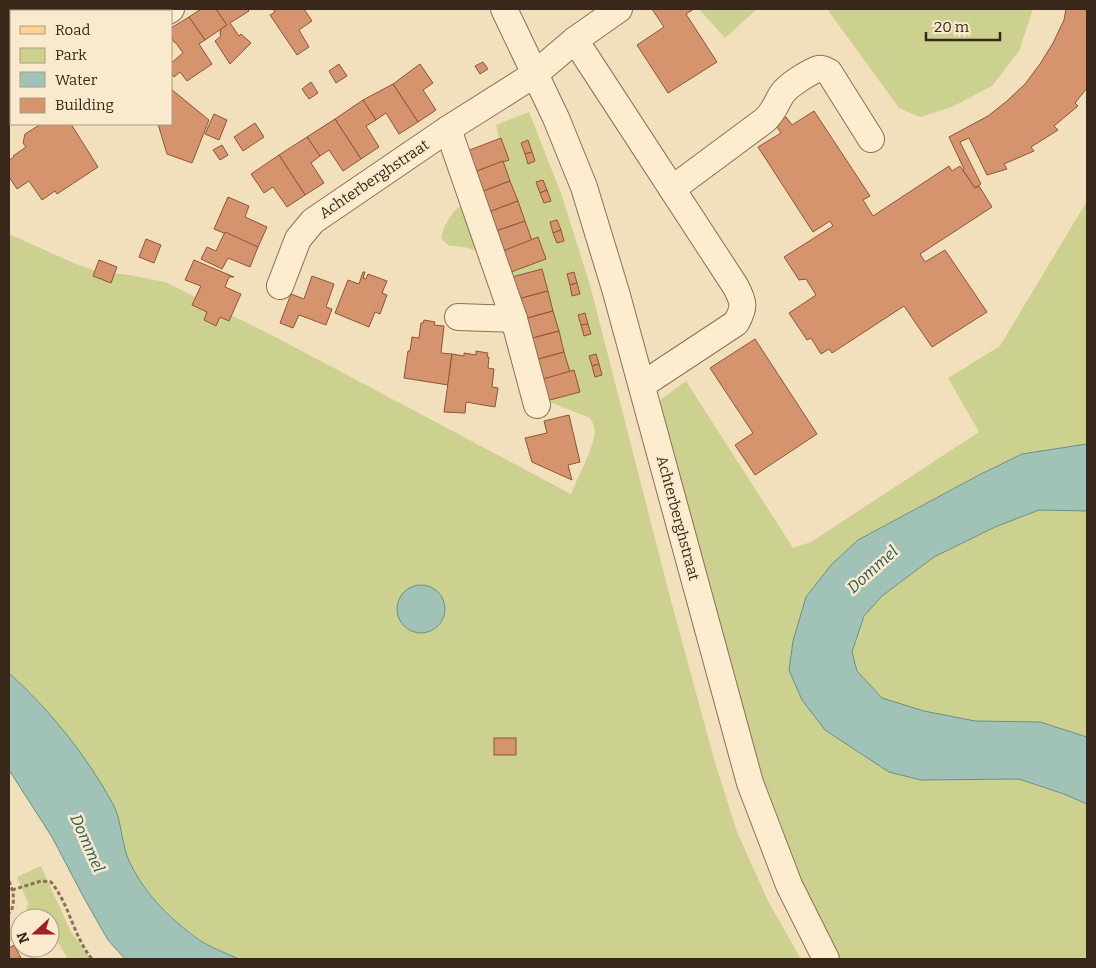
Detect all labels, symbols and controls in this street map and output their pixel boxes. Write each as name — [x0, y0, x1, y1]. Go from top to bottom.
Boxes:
legend — [10, 10, 172, 125]
scale bar — [926, 10, 1000, 42]
text: 20 m — [934, 18, 970, 36]
text: Road — [55, 21, 90, 39]
text: Park — [55, 46, 87, 64]
text: Water — [55, 71, 98, 89]
text: Building — [55, 96, 114, 114]
street label: Achterberghstraat — [316, 135, 433, 222]
street label: Achterberghstraat — [653, 454, 703, 583]
water label: Dommel — [843, 542, 902, 597]
water label: Dommel — [66, 811, 109, 875]
north arrow — [10, 908, 60, 958]
text: N — [13, 929, 33, 946]

